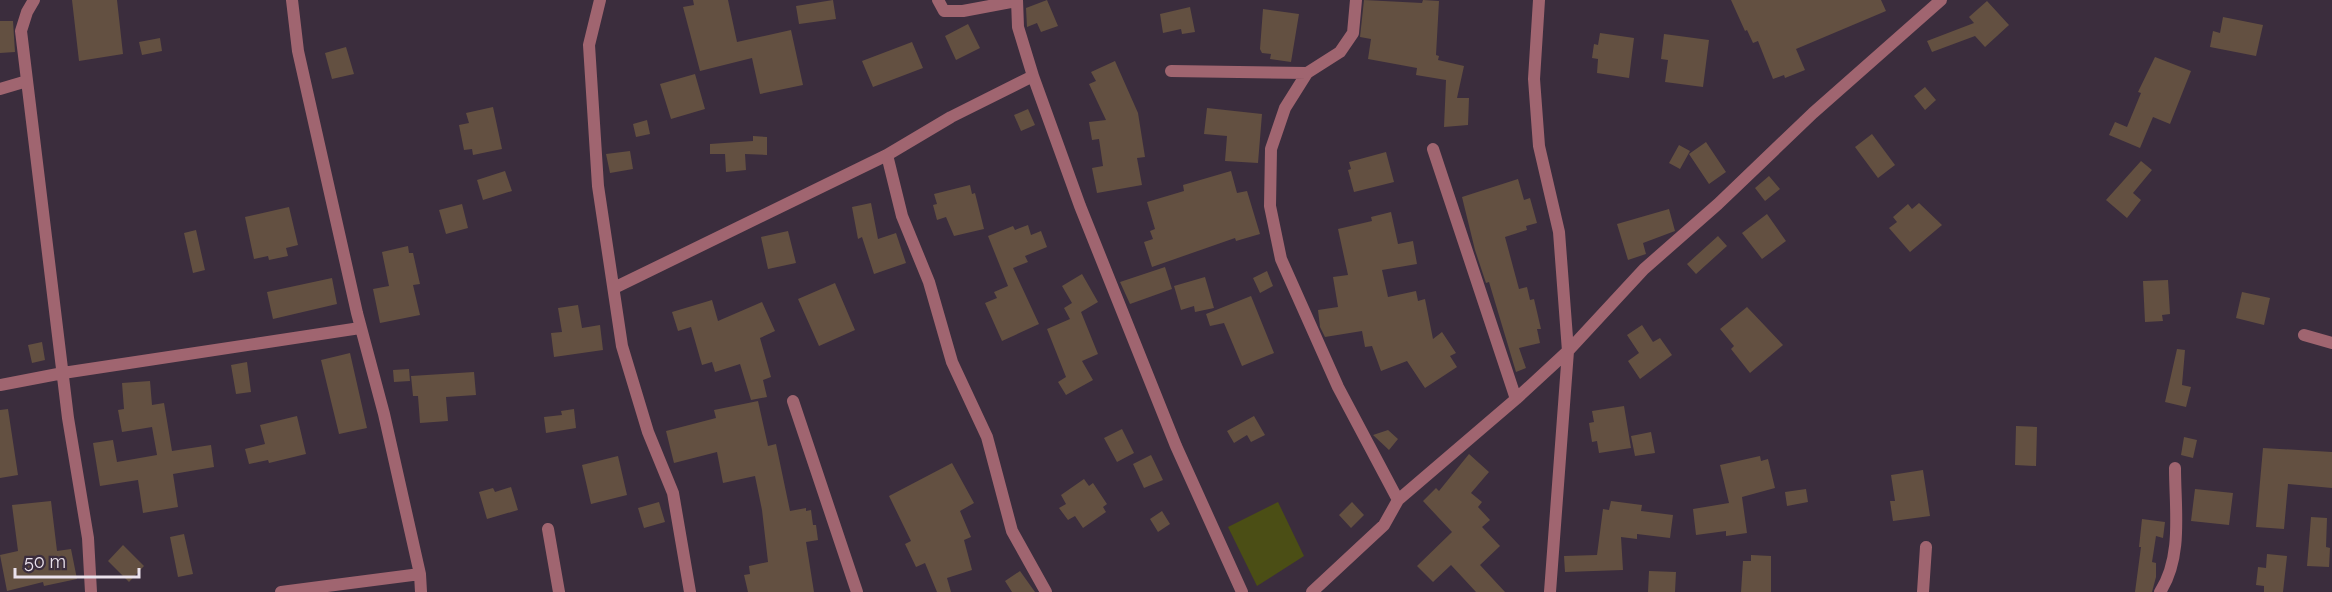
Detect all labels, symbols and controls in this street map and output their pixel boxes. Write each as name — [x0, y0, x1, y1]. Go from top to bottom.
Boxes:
scale bar — [15, 541, 140, 579]
text: 50 m — [24, 551, 66, 572]

